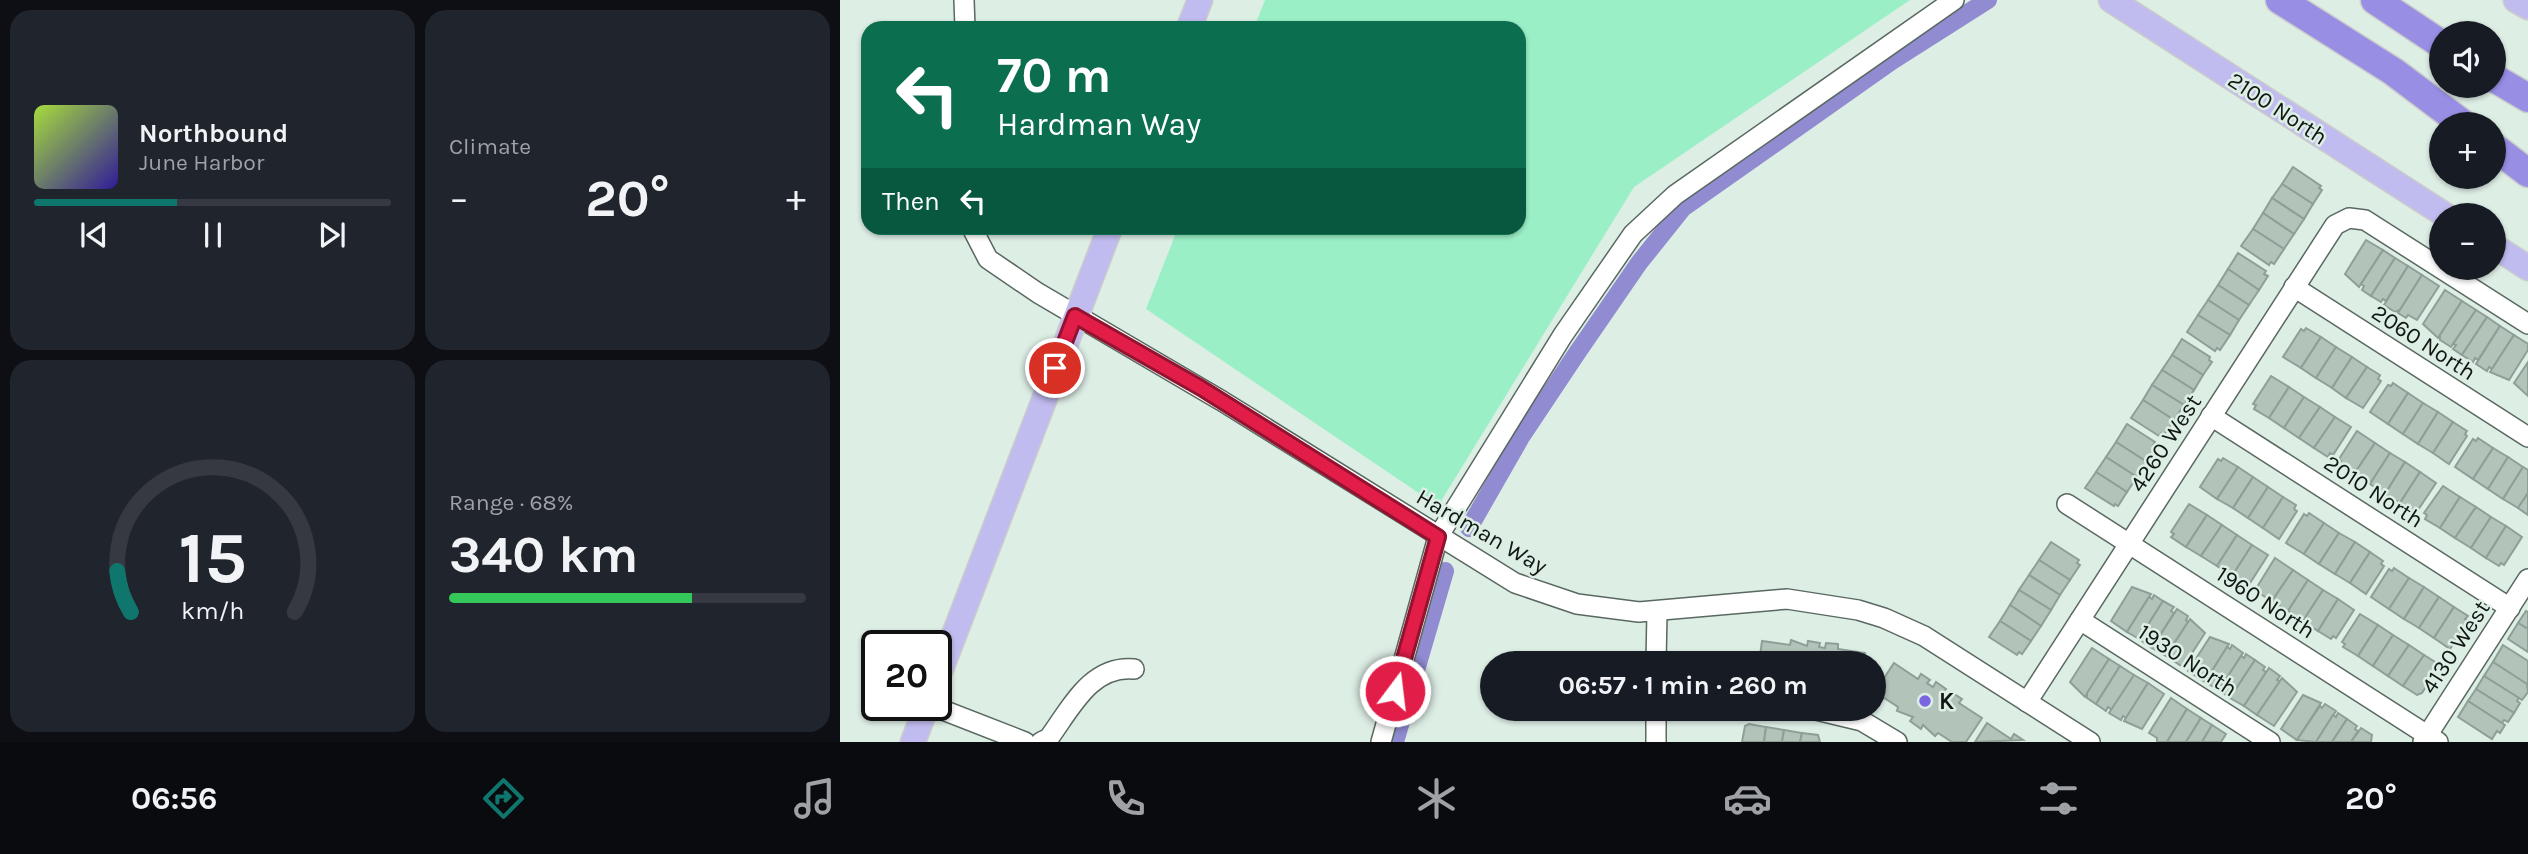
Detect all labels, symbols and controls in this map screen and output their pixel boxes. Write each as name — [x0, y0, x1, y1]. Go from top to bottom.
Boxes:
map controls — [2429, 21, 2506, 280]
button: sound — [2429, 21, 2506, 98]
text: 70 m — [997, 47, 1111, 104]
icon: left — [882, 49, 973, 140]
street label: 2100 North — [2223, 66, 2332, 150]
text: Hardman Way — [997, 106, 1201, 143]
button: + — [2429, 112, 2506, 189]
text: Northbound — [139, 118, 288, 149]
text: Climate — [449, 133, 531, 160]
text: June Harbor — [139, 149, 264, 176]
text: 20° — [585, 168, 670, 229]
text: − — [449, 176, 469, 221]
text: + — [786, 176, 806, 221]
icon: left — [954, 182, 992, 220]
text: Then — [882, 186, 940, 217]
button: − — [2429, 203, 2506, 280]
icon: previous — [75, 216, 113, 254]
icon: pause — [194, 216, 232, 254]
icon: next — [313, 216, 351, 254]
street label: 2060 North — [2367, 299, 2481, 386]
pin — [1025, 338, 1085, 398]
icon: arrive — [1036, 349, 1074, 387]
street label: 4260 West — [2124, 389, 2207, 497]
street label: 2010 North — [2319, 449, 2428, 533]
street label: Hardman Way — [1411, 483, 1552, 580]
text: Range · 68% — [449, 489, 573, 516]
text: 15 — [178, 515, 247, 600]
text: 340 km — [449, 524, 638, 585]
street label: 1960 North — [2211, 560, 2320, 644]
street label: 4130 West — [2415, 595, 2496, 699]
text: km/h — [181, 596, 244, 625]
street label: 1930 North — [2133, 618, 2242, 702]
speed limit sign: 20 — [861, 630, 952, 721]
position arrow — [1358, 654, 1432, 728]
text: 06:57 · 1 min · 260 m — [1558, 670, 1808, 701]
place label: K — [1939, 688, 1954, 715]
marker: K — [1917, 693, 1933, 709]
icon: directions — [479, 774, 528, 823]
icon: music — [790, 774, 839, 823]
icon: phone — [1101, 774, 1150, 823]
icon: climate — [1412, 774, 1461, 823]
icon: car — [1723, 774, 1772, 823]
icon: filters — [2034, 774, 2083, 823]
text: 06:56 — [131, 780, 217, 817]
text: 20° — [2345, 780, 2397, 817]

